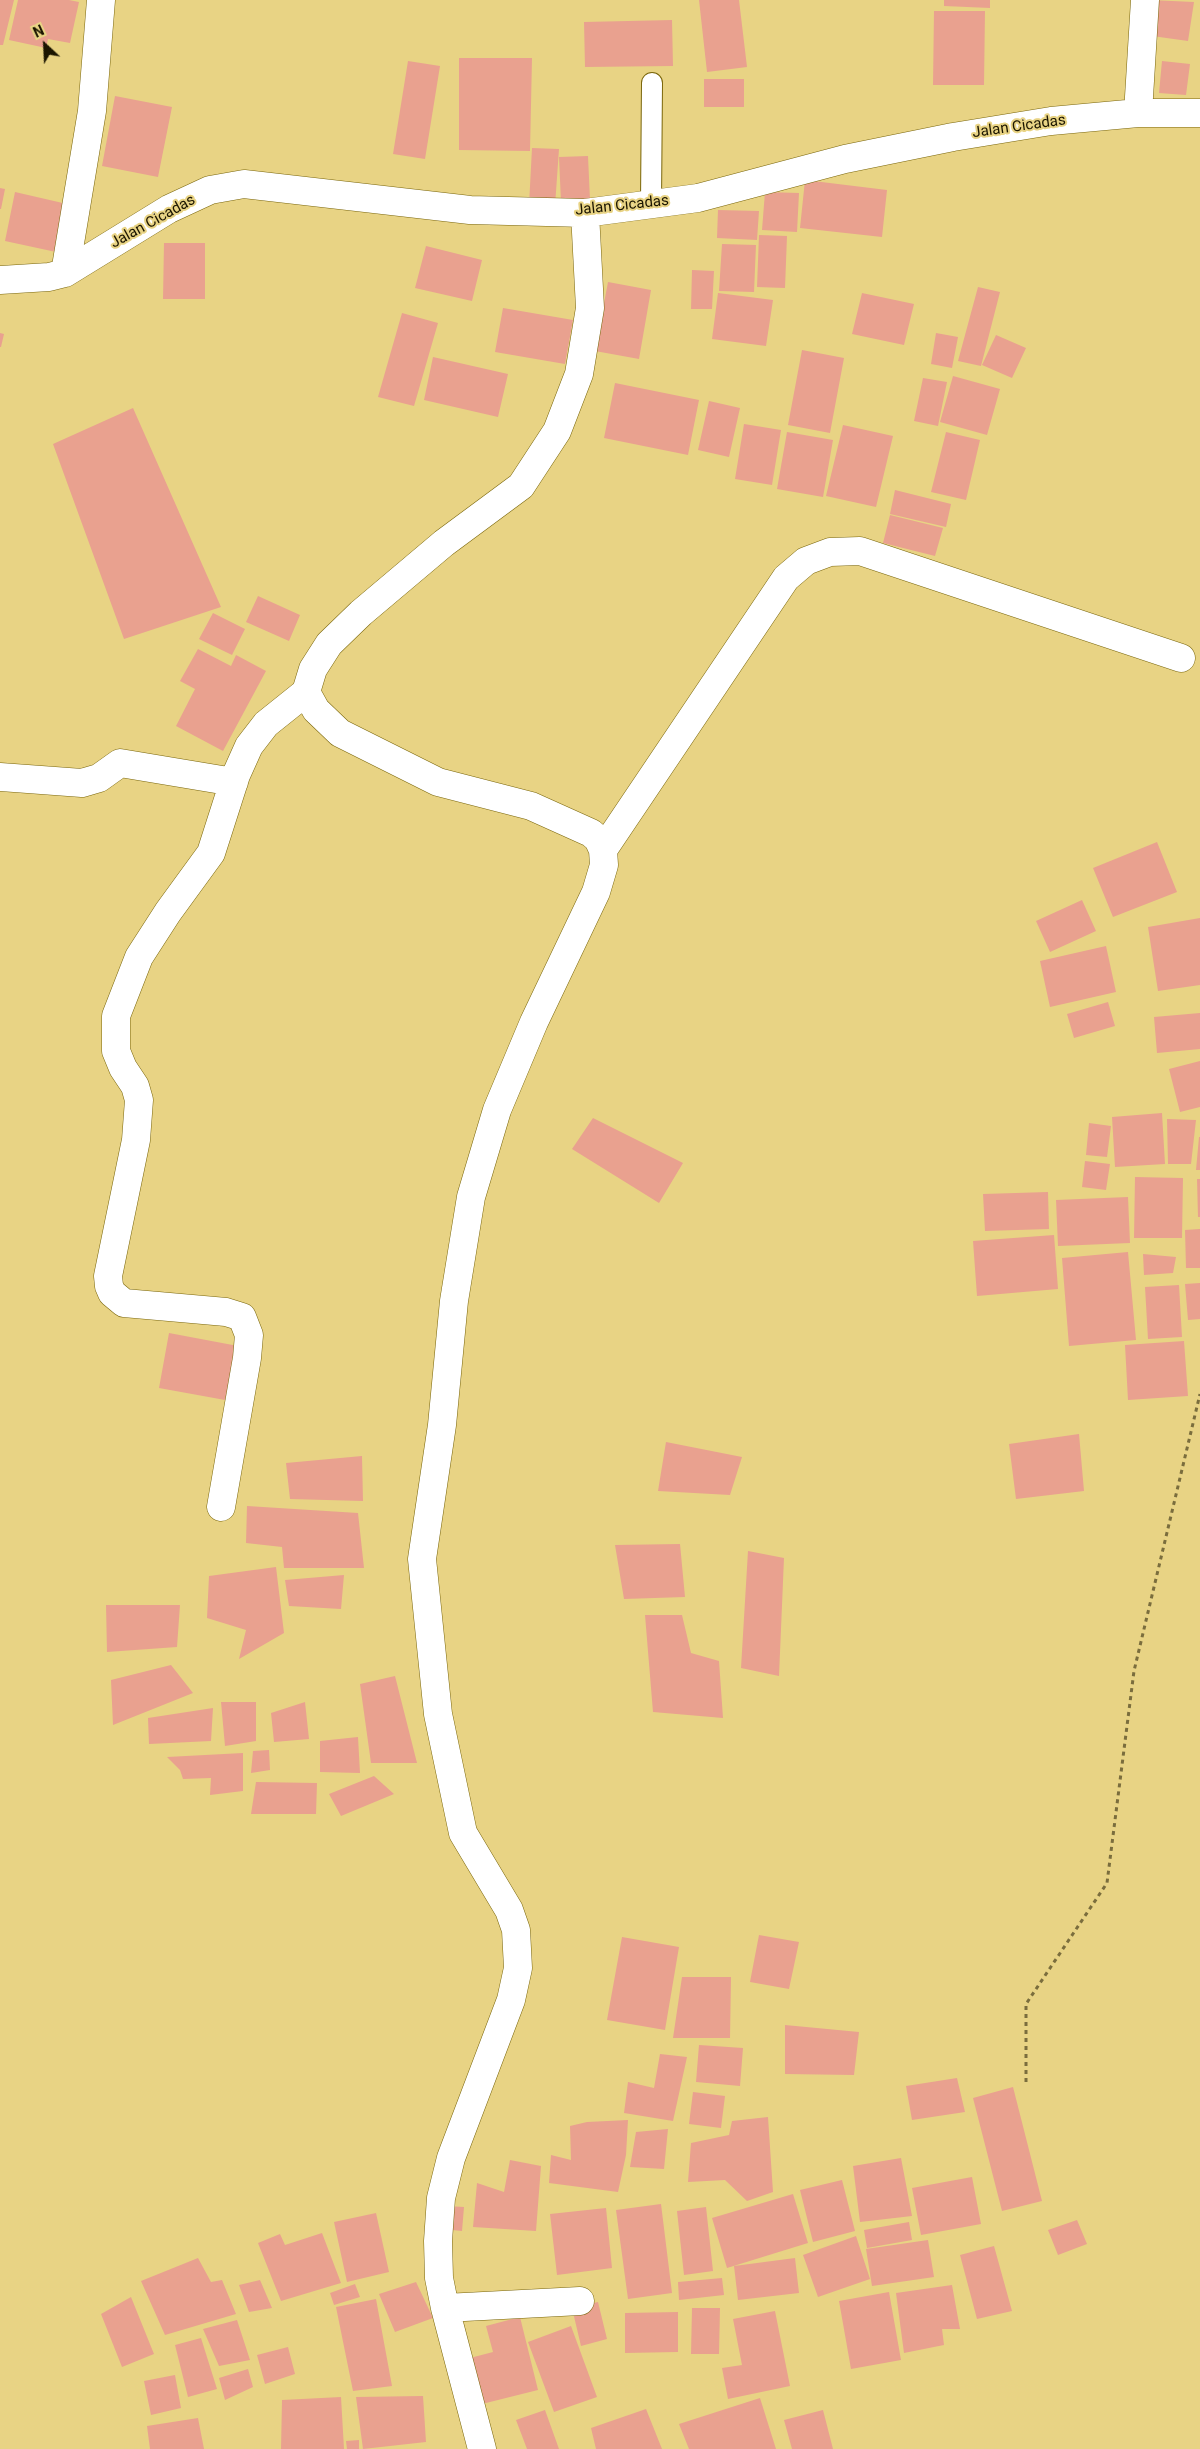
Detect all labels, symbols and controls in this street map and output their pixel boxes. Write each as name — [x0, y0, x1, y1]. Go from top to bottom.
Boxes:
north arrow — [20, 20, 70, 70]
text: N — [31, 22, 47, 41]
street label: Jalan Cicadas — [971, 112, 1067, 142]
street label: Jalan Cicadas — [108, 191, 198, 253]
street label: Jalan Cicadas — [574, 192, 670, 220]

